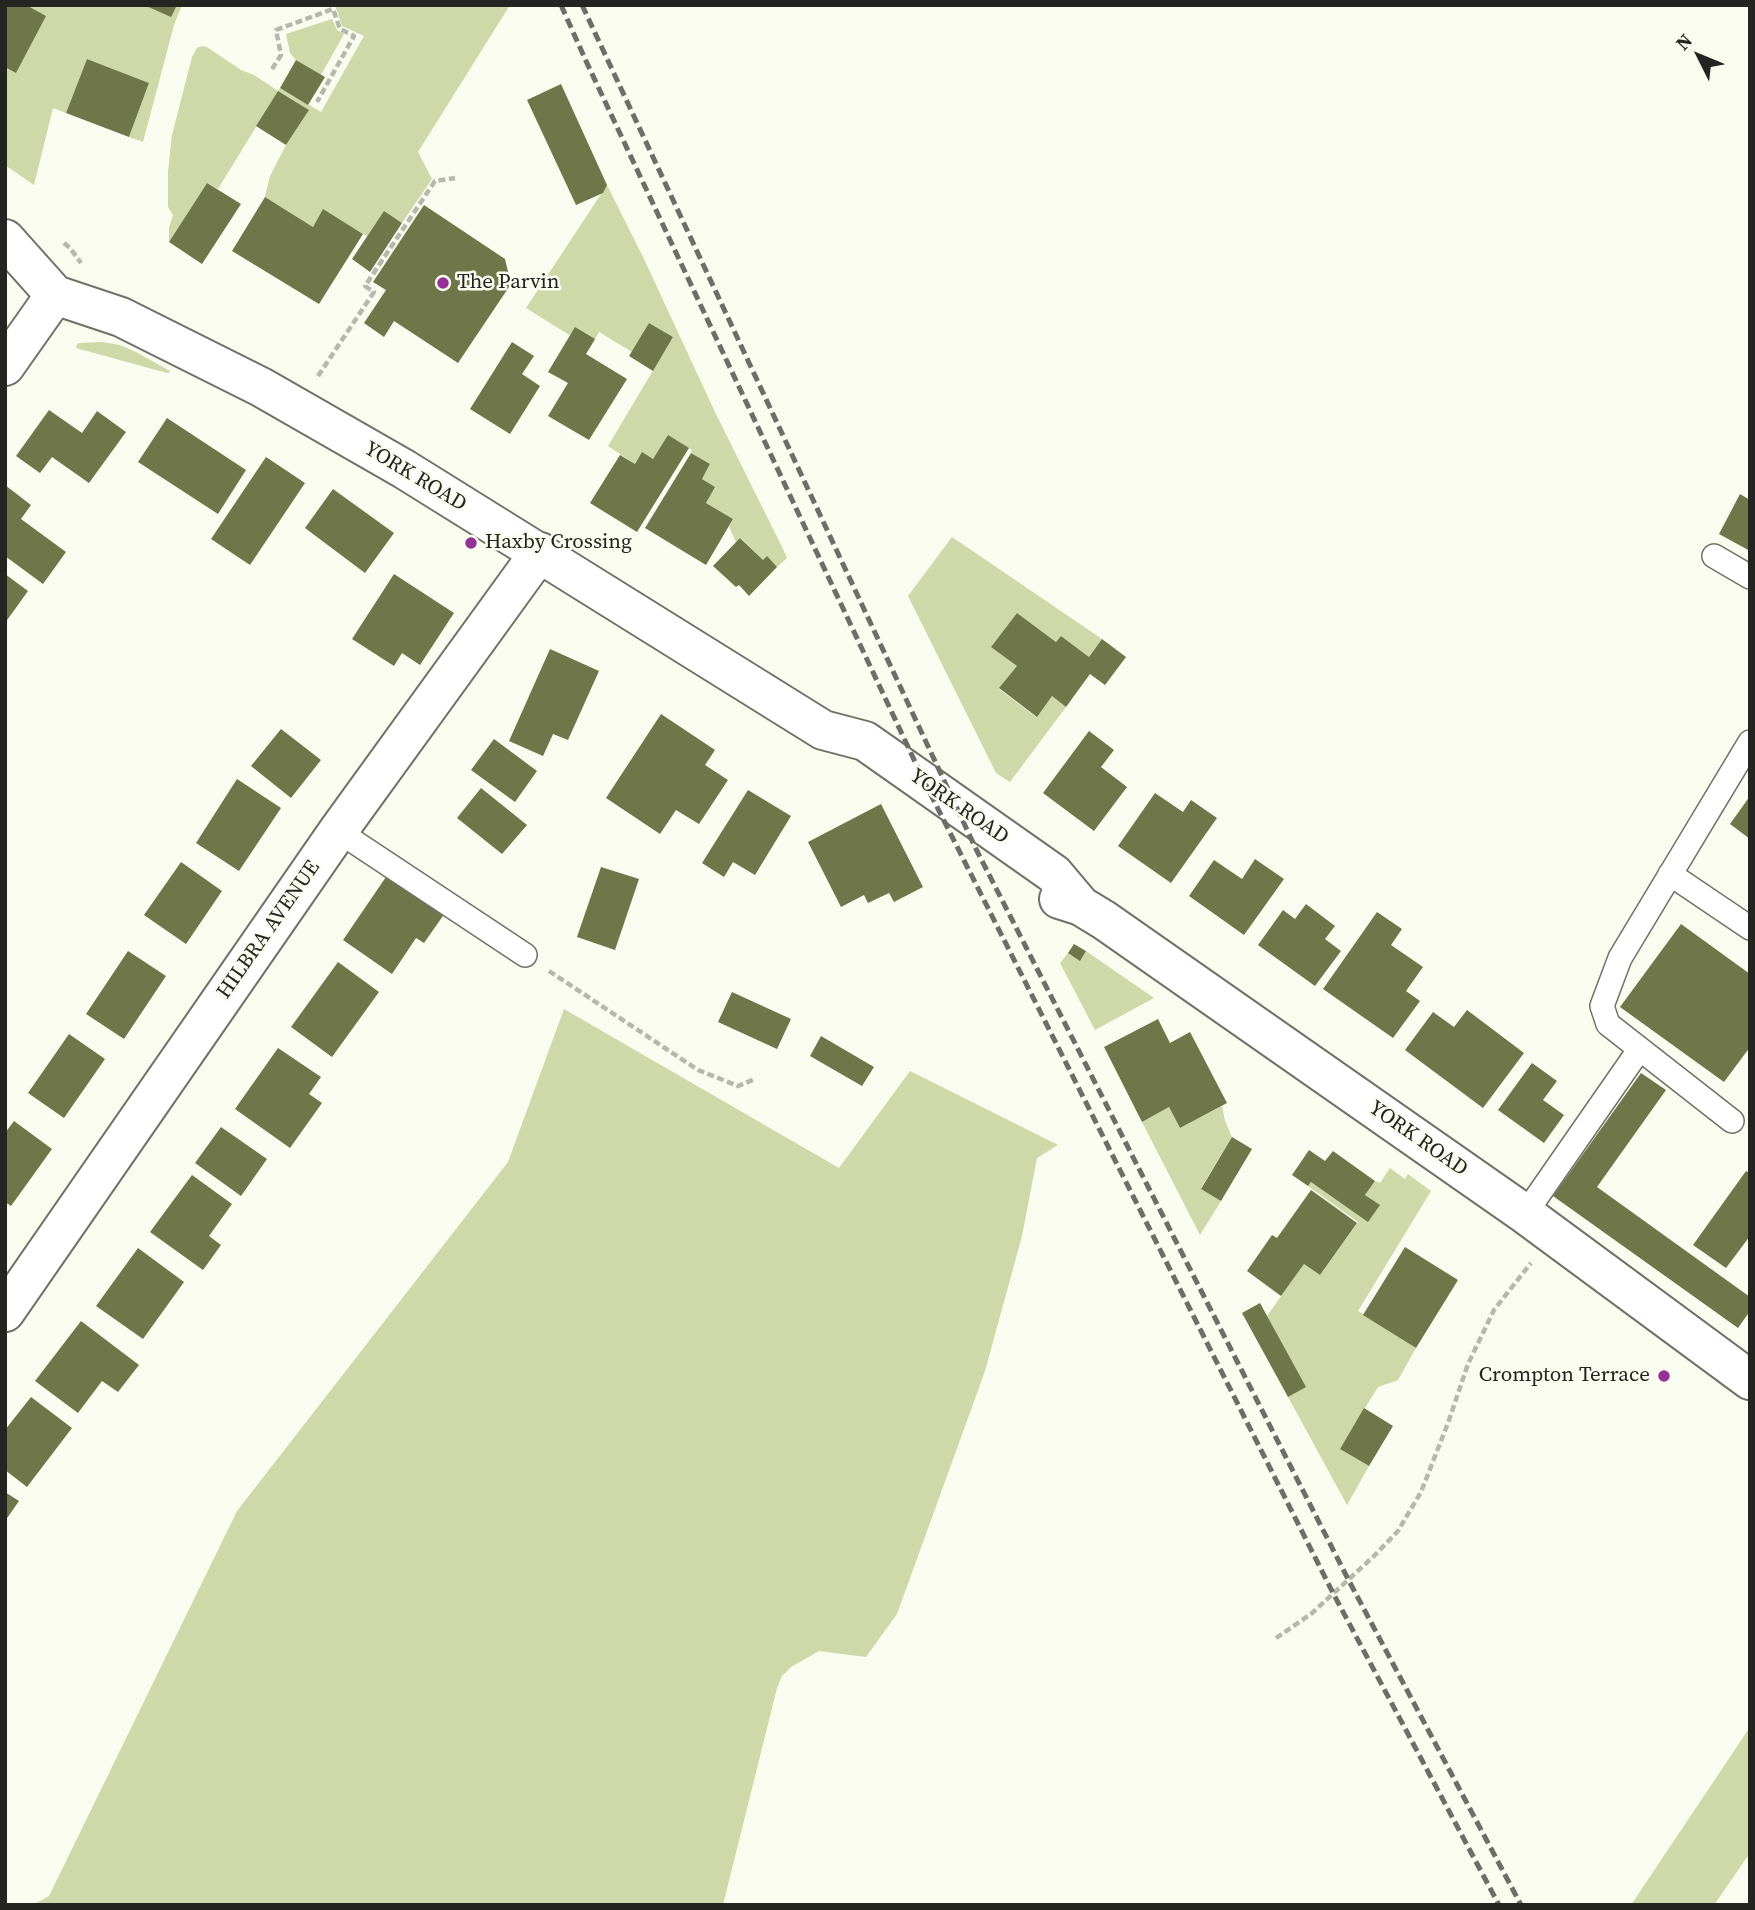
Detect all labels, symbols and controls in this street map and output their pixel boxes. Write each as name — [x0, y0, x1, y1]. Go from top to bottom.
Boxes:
north arrow — [1664, 21, 1734, 91]
text: N — [1669, 28, 1698, 56]
place label: The Parvin — [457, 270, 560, 296]
marker: The Parvin — [435, 275, 451, 291]
street label: YORK ROAD — [359, 437, 471, 517]
place label: Haxby Crossing — [485, 530, 632, 556]
marker: Haxby Crossing — [463, 535, 479, 551]
street label: YORK ROAD — [905, 764, 1013, 850]
street label: HILBRA AVENUE — [212, 856, 326, 1004]
street label: YORK ROAD — [1364, 1096, 1472, 1182]
place label: Crompton Terrace — [1479, 1363, 1650, 1389]
marker: Crompton Terrace — [1656, 1368, 1672, 1384]

